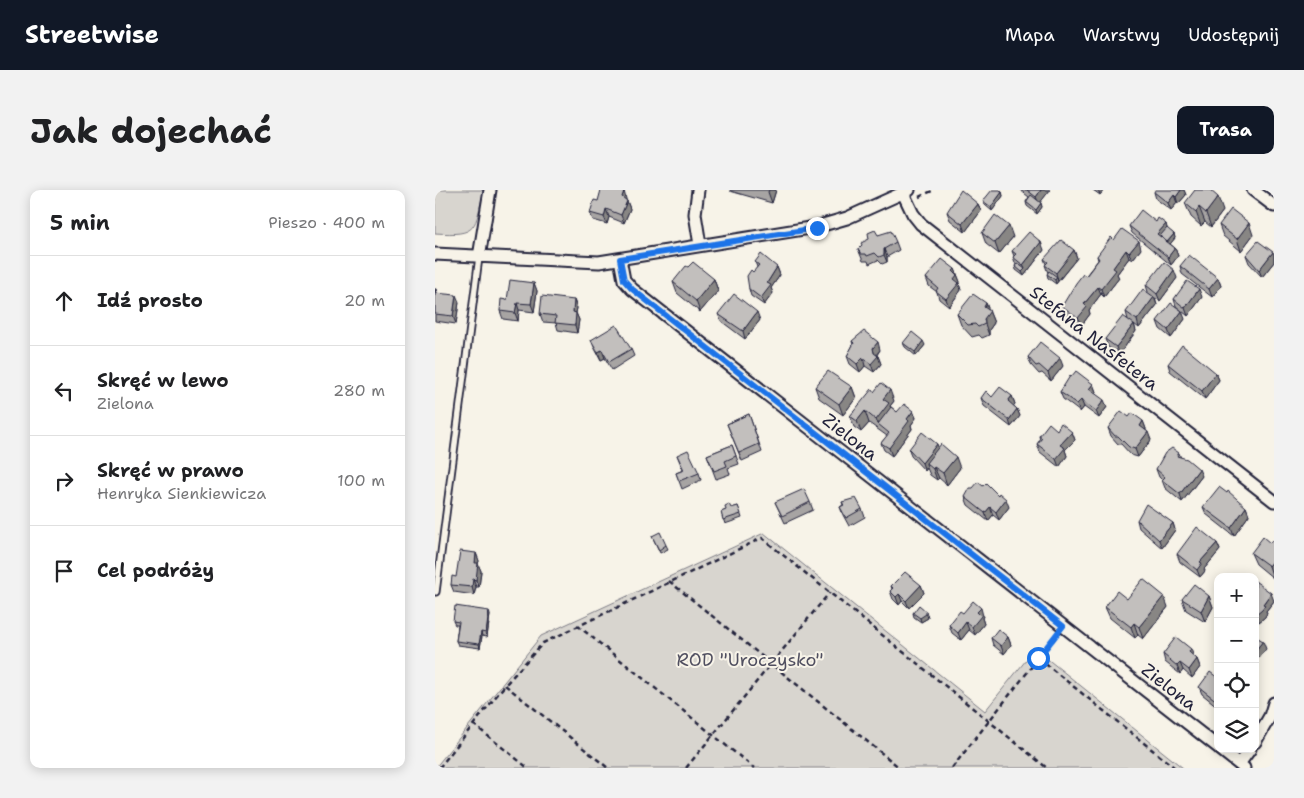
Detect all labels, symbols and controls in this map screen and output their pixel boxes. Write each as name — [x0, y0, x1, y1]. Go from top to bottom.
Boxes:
text: Streetwise — [25, 19, 159, 51]
text: Mapa — [1005, 23, 1055, 47]
text: Warstwy — [1083, 23, 1160, 47]
text: Udostępnij — [1188, 23, 1279, 47]
button: Trasa — [1177, 106, 1274, 154]
text: Jak dojechać — [30, 107, 272, 154]
text: 5 min — [50, 209, 110, 237]
text: Pieszo · 400 m — [268, 212, 385, 233]
route end — [806, 217, 829, 240]
street label: Stefana Nasfetera — [1025, 280, 1163, 396]
icon: ahead — [50, 287, 78, 315]
text: Idź prosto — [97, 288, 203, 313]
text: 20 m — [344, 290, 385, 311]
text: Skręć w lewo — [97, 368, 229, 393]
icon: left — [50, 377, 78, 405]
text: 280 m — [333, 380, 385, 401]
text: Zielona — [97, 393, 154, 414]
street label: Zielona — [817, 408, 883, 466]
text: Skręć w prawo — [97, 458, 244, 483]
icon: right — [50, 467, 78, 495]
text: 100 m — [337, 470, 385, 491]
text: Henryka Sienkiewicza — [97, 483, 266, 504]
icon: arrive — [50, 557, 78, 585]
text: Cel podróży — [97, 558, 214, 583]
map controls — [1214, 573, 1259, 753]
button: + — [1214, 573, 1259, 618]
button: − — [1214, 618, 1259, 663]
route start — [1027, 647, 1050, 670]
park label: ROD "Uroczysko" — [677, 648, 823, 672]
street label: Zielona — [1136, 658, 1202, 716]
button: locate — [1214, 663, 1259, 708]
button: layers — [1214, 708, 1259, 753]

